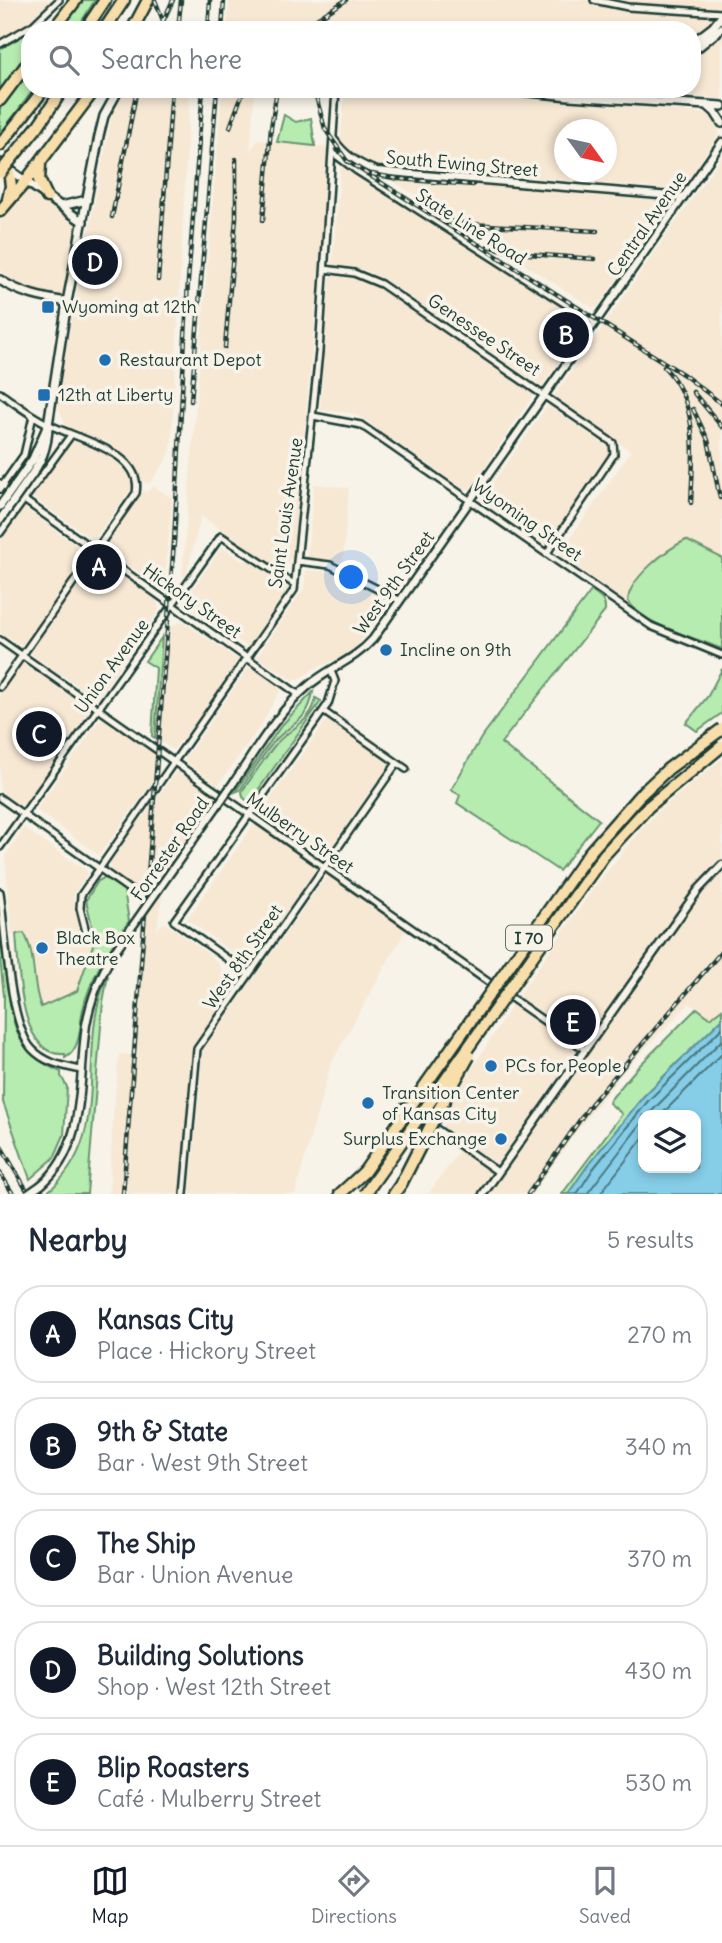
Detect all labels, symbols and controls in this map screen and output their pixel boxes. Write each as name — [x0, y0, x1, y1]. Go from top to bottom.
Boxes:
search box — [21, 21, 701, 98]
icon: search — [45, 41, 83, 79]
text: Search here — [101, 43, 242, 76]
north arrow — [554, 119, 617, 182]
street label: South Ewing Street — [385, 145, 539, 182]
street label: Central Avenue — [602, 167, 691, 281]
street label: State Line Road — [412, 183, 531, 270]
pin: D — [72, 236, 118, 288]
street label: Genessee Street — [424, 288, 545, 381]
place label: Wyoming at 12th — [62, 295, 197, 318]
marker: Wyoming at 12th — [40, 299, 56, 315]
pin: B — [543, 309, 589, 361]
place label: Restaurant Depot — [119, 348, 262, 371]
marker: Restaurant Depot — [97, 352, 113, 368]
place label: 12th at Liberty — [58, 383, 173, 406]
marker: 12th at Liberty — [36, 387, 52, 403]
street label: Saint Louis Avenue — [264, 436, 307, 590]
street label: Wyoming Street — [468, 473, 587, 566]
street label: West 9th Street — [348, 526, 439, 639]
pin: A — [76, 541, 122, 593]
street label: Hickory Street — [139, 558, 246, 643]
your location — [334, 560, 368, 594]
street label: Union Avenue — [69, 614, 154, 718]
place label: Incline on 9th — [400, 638, 511, 661]
marker: Incline on 9th — [378, 642, 394, 658]
pin: C — [16, 708, 62, 760]
street label: Mulberry Street — [242, 787, 358, 878]
street label: Forrester Road — [125, 792, 214, 905]
street label: West 8th Street — [198, 900, 287, 1014]
place label: Black Box Theatre — [56, 926, 135, 970]
road number: I 70 — [506, 926, 552, 950]
marker: Black Box Theatre — [34, 940, 50, 956]
pin: E — [550, 996, 596, 1048]
place label: PCs for People — [505, 1054, 622, 1077]
marker: PCs for People — [483, 1058, 499, 1074]
place label: Transition Center of Kansas City — [382, 1081, 520, 1125]
marker: Transition Center of Kansas City — [360, 1095, 376, 1111]
map controls — [638, 1110, 701, 1173]
button: layers — [638, 1110, 701, 1173]
place label: Surplus Exchange — [343, 1127, 487, 1150]
marker: Surplus Exchange — [493, 1131, 509, 1147]
text: Nearby — [28, 1221, 128, 1259]
text: 5 results — [607, 1225, 694, 1254]
text: Kansas City — [97, 1303, 234, 1336]
text: A — [46, 1320, 60, 1349]
text: 270 m — [627, 1320, 692, 1349]
text: Place · Hickory Street — [97, 1336, 316, 1365]
text: 9th & State — [97, 1415, 228, 1448]
text: B — [45, 1432, 61, 1461]
text: 340 m — [625, 1432, 692, 1461]
text: Bar · West 9th Street — [97, 1448, 308, 1477]
text: The Ship — [97, 1527, 196, 1560]
text: C — [45, 1544, 61, 1573]
text: 370 m — [627, 1544, 692, 1573]
text: Bar · Union Avenue — [97, 1560, 293, 1589]
text: Building Solutions — [97, 1639, 304, 1672]
text: D — [45, 1656, 61, 1685]
text: 430 m — [625, 1656, 692, 1685]
text: Shop · West 12th Street — [97, 1672, 331, 1701]
text: Blip Roasters — [97, 1751, 249, 1784]
text: E — [46, 1768, 60, 1797]
text: 530 m — [625, 1768, 692, 1797]
text: Café · Mulberry Street — [97, 1784, 321, 1813]
tab: Map — [91, 1862, 129, 1928]
tab: Directions — [311, 1862, 397, 1928]
tab: Saved — [579, 1862, 631, 1928]

